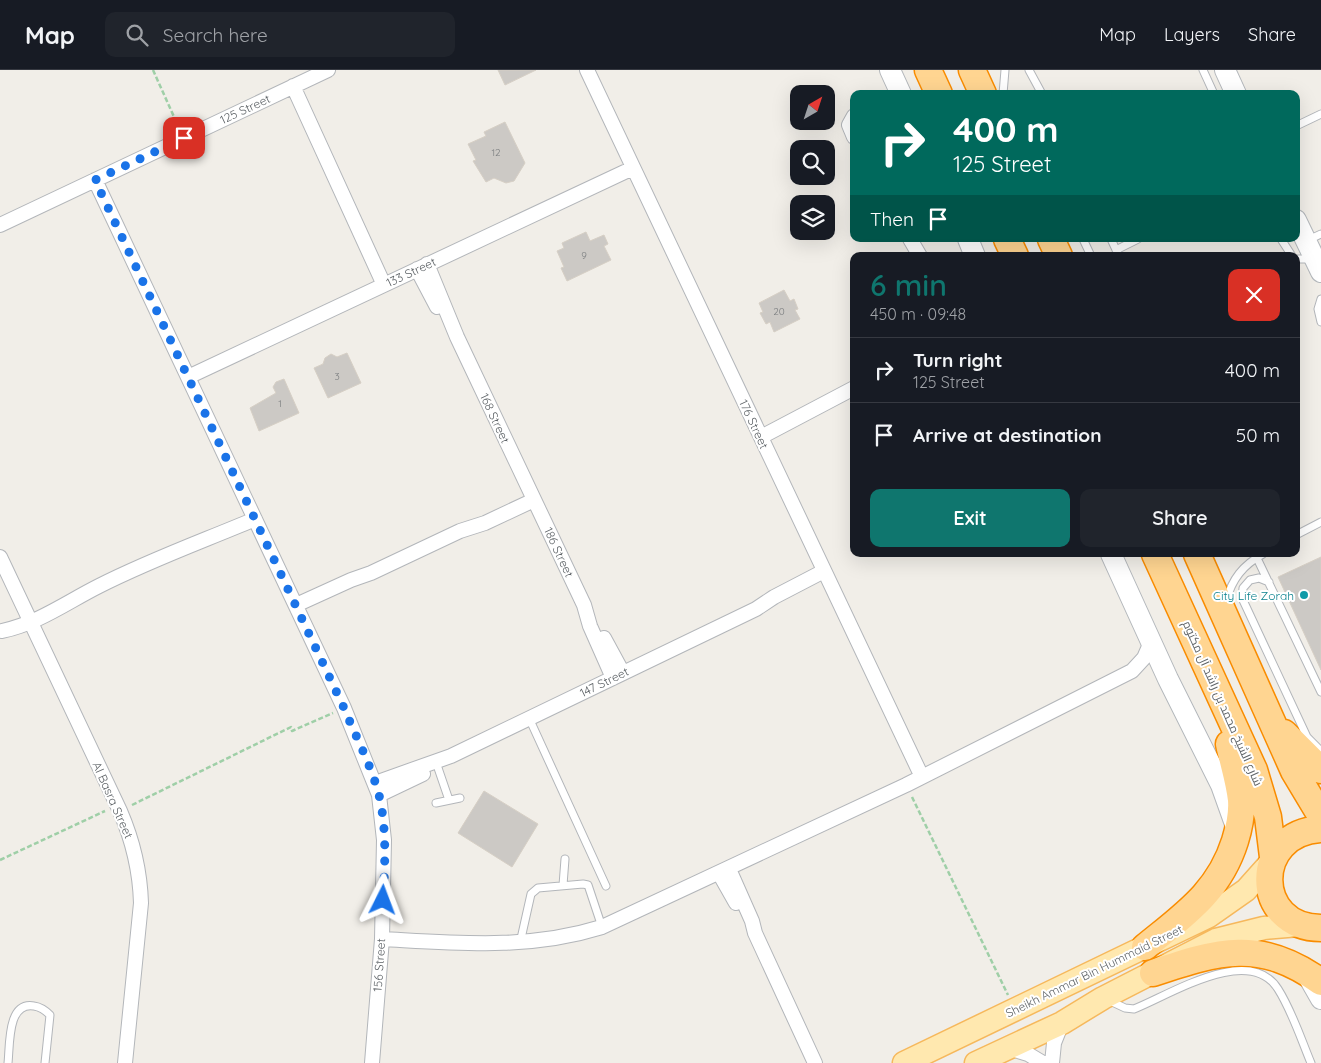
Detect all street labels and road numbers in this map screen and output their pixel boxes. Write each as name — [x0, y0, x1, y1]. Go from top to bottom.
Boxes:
street label: 125 Street — [217, 91, 273, 127]
street label: 133 Street — [384, 254, 438, 290]
street label: 168 Street — [477, 391, 513, 445]
street label: 176 Street — [736, 397, 772, 451]
street label: 186 Street — [541, 525, 577, 579]
street label: شارع الشيخ محمد بن راشد آل مكتوم — [1179, 618, 1266, 788]
street label: 147 Street — [577, 664, 631, 700]
street label: Al Basra Street — [89, 759, 137, 841]
street label: Sheikh Ammar Bin Hummaid Street — [1003, 921, 1185, 1021]
street label: 156 Street — [370, 938, 388, 992]

